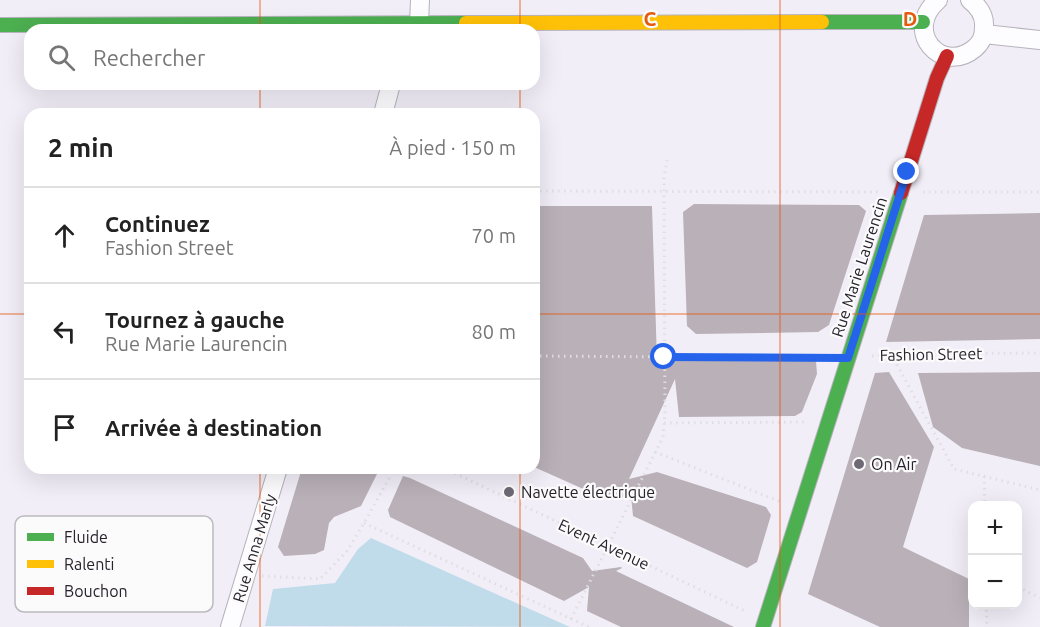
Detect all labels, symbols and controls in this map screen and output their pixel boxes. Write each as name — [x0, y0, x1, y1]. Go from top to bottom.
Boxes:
text: C — [644, 7, 657, 30]
text: D — [903, 7, 917, 30]
search box — [24, 24, 540, 90]
icon: search — [45, 41, 78, 74]
text: Rechercher — [93, 45, 205, 70]
text: 2 min — [48, 133, 114, 162]
text: À pied · 150 m — [389, 136, 516, 159]
route end — [893, 158, 919, 184]
street label: Rue Marie Laurencin — [828, 195, 890, 339]
text: Continuez — [105, 211, 210, 236]
icon: ahead — [48, 219, 81, 252]
text: 70 m — [472, 224, 516, 247]
text: Fashion Street — [105, 236, 234, 259]
text: Tournez à gauche — [105, 307, 285, 332]
icon: left — [48, 315, 81, 348]
text: 80 m — [472, 320, 516, 343]
text: Rue Marie Laurencin — [105, 332, 288, 355]
route start — [650, 343, 676, 369]
street label: Fashion Street — [879, 344, 983, 364]
icon: arrive — [48, 411, 81, 444]
text: Arrivée à destination — [105, 415, 322, 440]
place label: On Air — [871, 455, 917, 473]
marker: On Air — [852, 457, 866, 471]
place label: Navette électrique — [521, 483, 655, 501]
marker: Navette électrique — [502, 485, 516, 499]
street label: Rue Anna Marly — [229, 491, 279, 604]
map controls — [968, 501, 1022, 609]
button: + — [968, 501, 1022, 555]
street label: Event Avenue — [556, 515, 652, 573]
legend — [15, 516, 213, 612]
text: Fluide — [64, 528, 108, 546]
text: Ralenti — [64, 555, 115, 573]
button: − — [968, 555, 1022, 609]
text: Bouchon — [64, 582, 128, 600]

